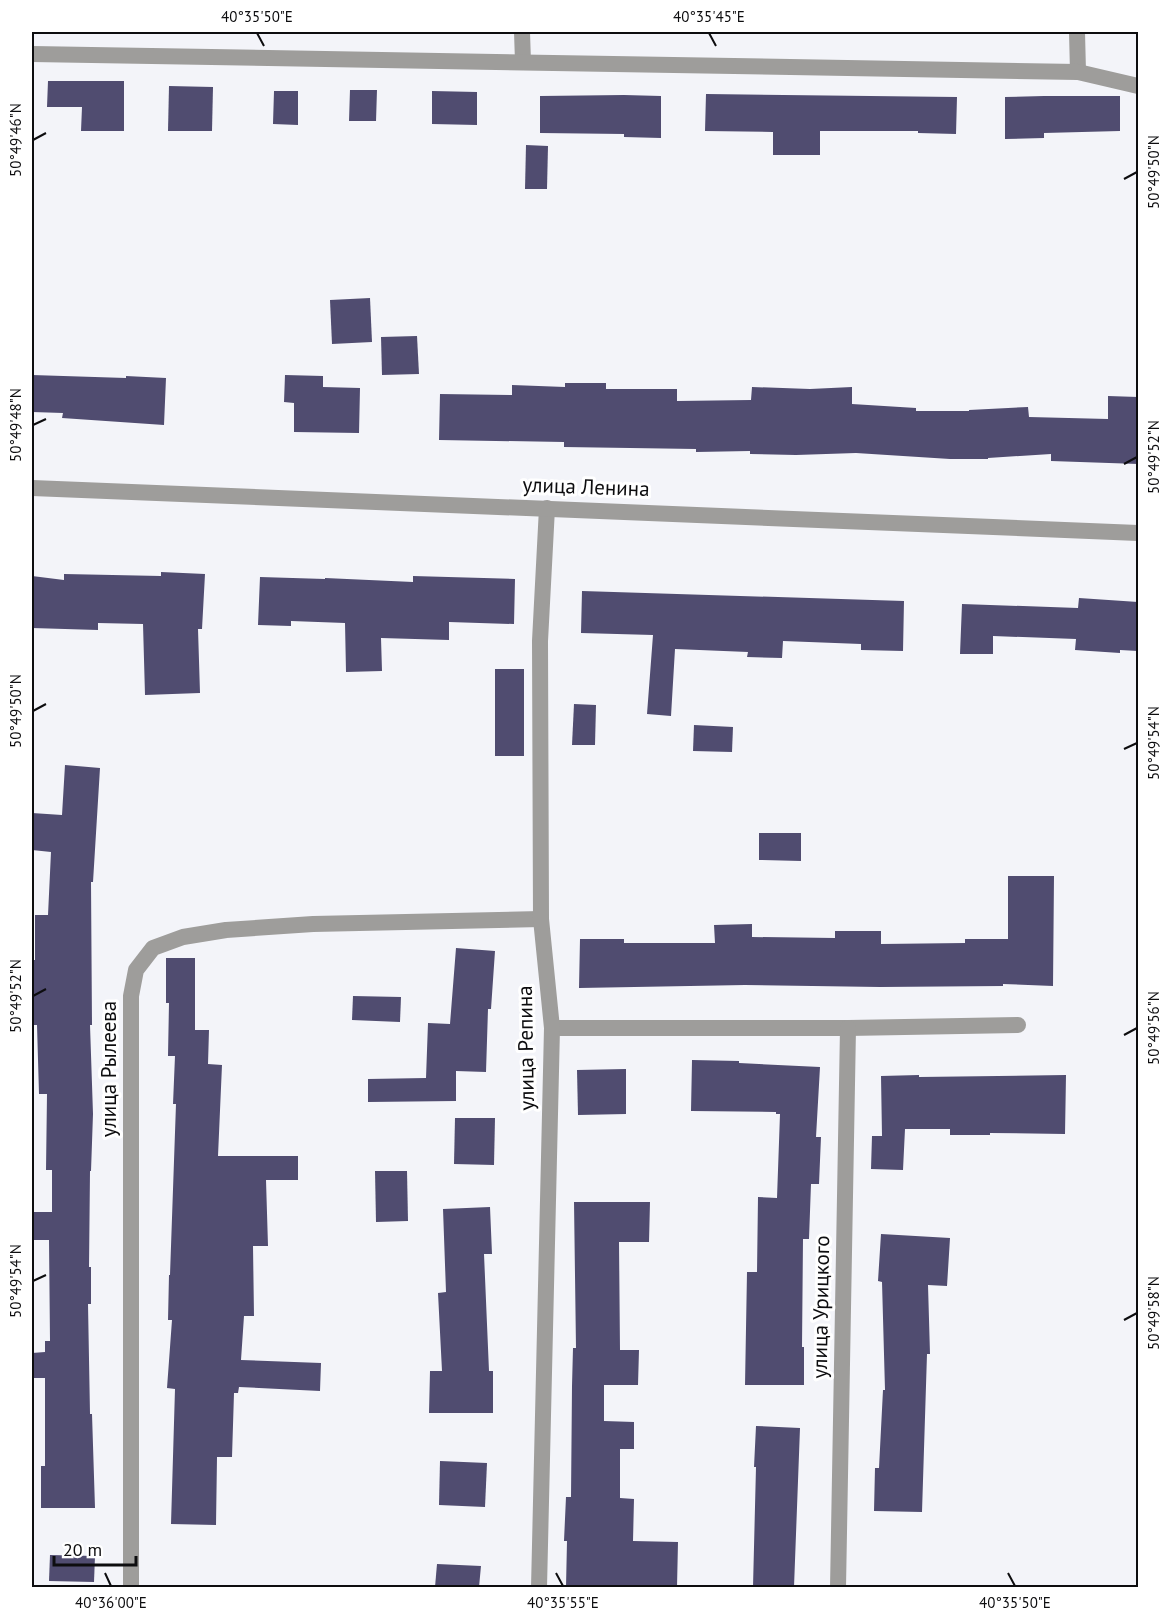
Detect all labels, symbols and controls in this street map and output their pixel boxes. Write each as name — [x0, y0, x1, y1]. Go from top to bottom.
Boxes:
text: 40°35'50"E — [221, 7, 293, 26]
text: 40°35'45"E — [673, 7, 745, 26]
text: 50°49'46"N — [6, 103, 25, 177]
text: 50°49'50"N — [1144, 135, 1163, 209]
text: 50°49'48"N — [6, 388, 25, 462]
text: 50°49'52"N — [1144, 420, 1163, 494]
street label: улица Ленина — [522, 471, 650, 502]
text: 50°49'50"N — [6, 674, 25, 748]
text: 50°49'54"N — [1144, 706, 1163, 780]
text: 50°49'52"N — [6, 959, 25, 1033]
street label: улица Репина — [511, 985, 540, 1111]
text: 50°49'56"N — [1144, 991, 1163, 1065]
street label: улица Рылеева — [95, 1001, 122, 1137]
street label: улица Урицкого — [806, 1235, 835, 1379]
text: 50°49'54"N — [6, 1244, 25, 1318]
text: 50°49'58"N — [1144, 1276, 1163, 1350]
scale bar — [54, 1529, 136, 1567]
text: 20 m — [63, 1538, 102, 1561]
text: 40°36'00"E — [75, 1593, 147, 1612]
text: 40°35'55"E — [527, 1593, 599, 1612]
text: 40°35'50"E — [979, 1593, 1051, 1612]

